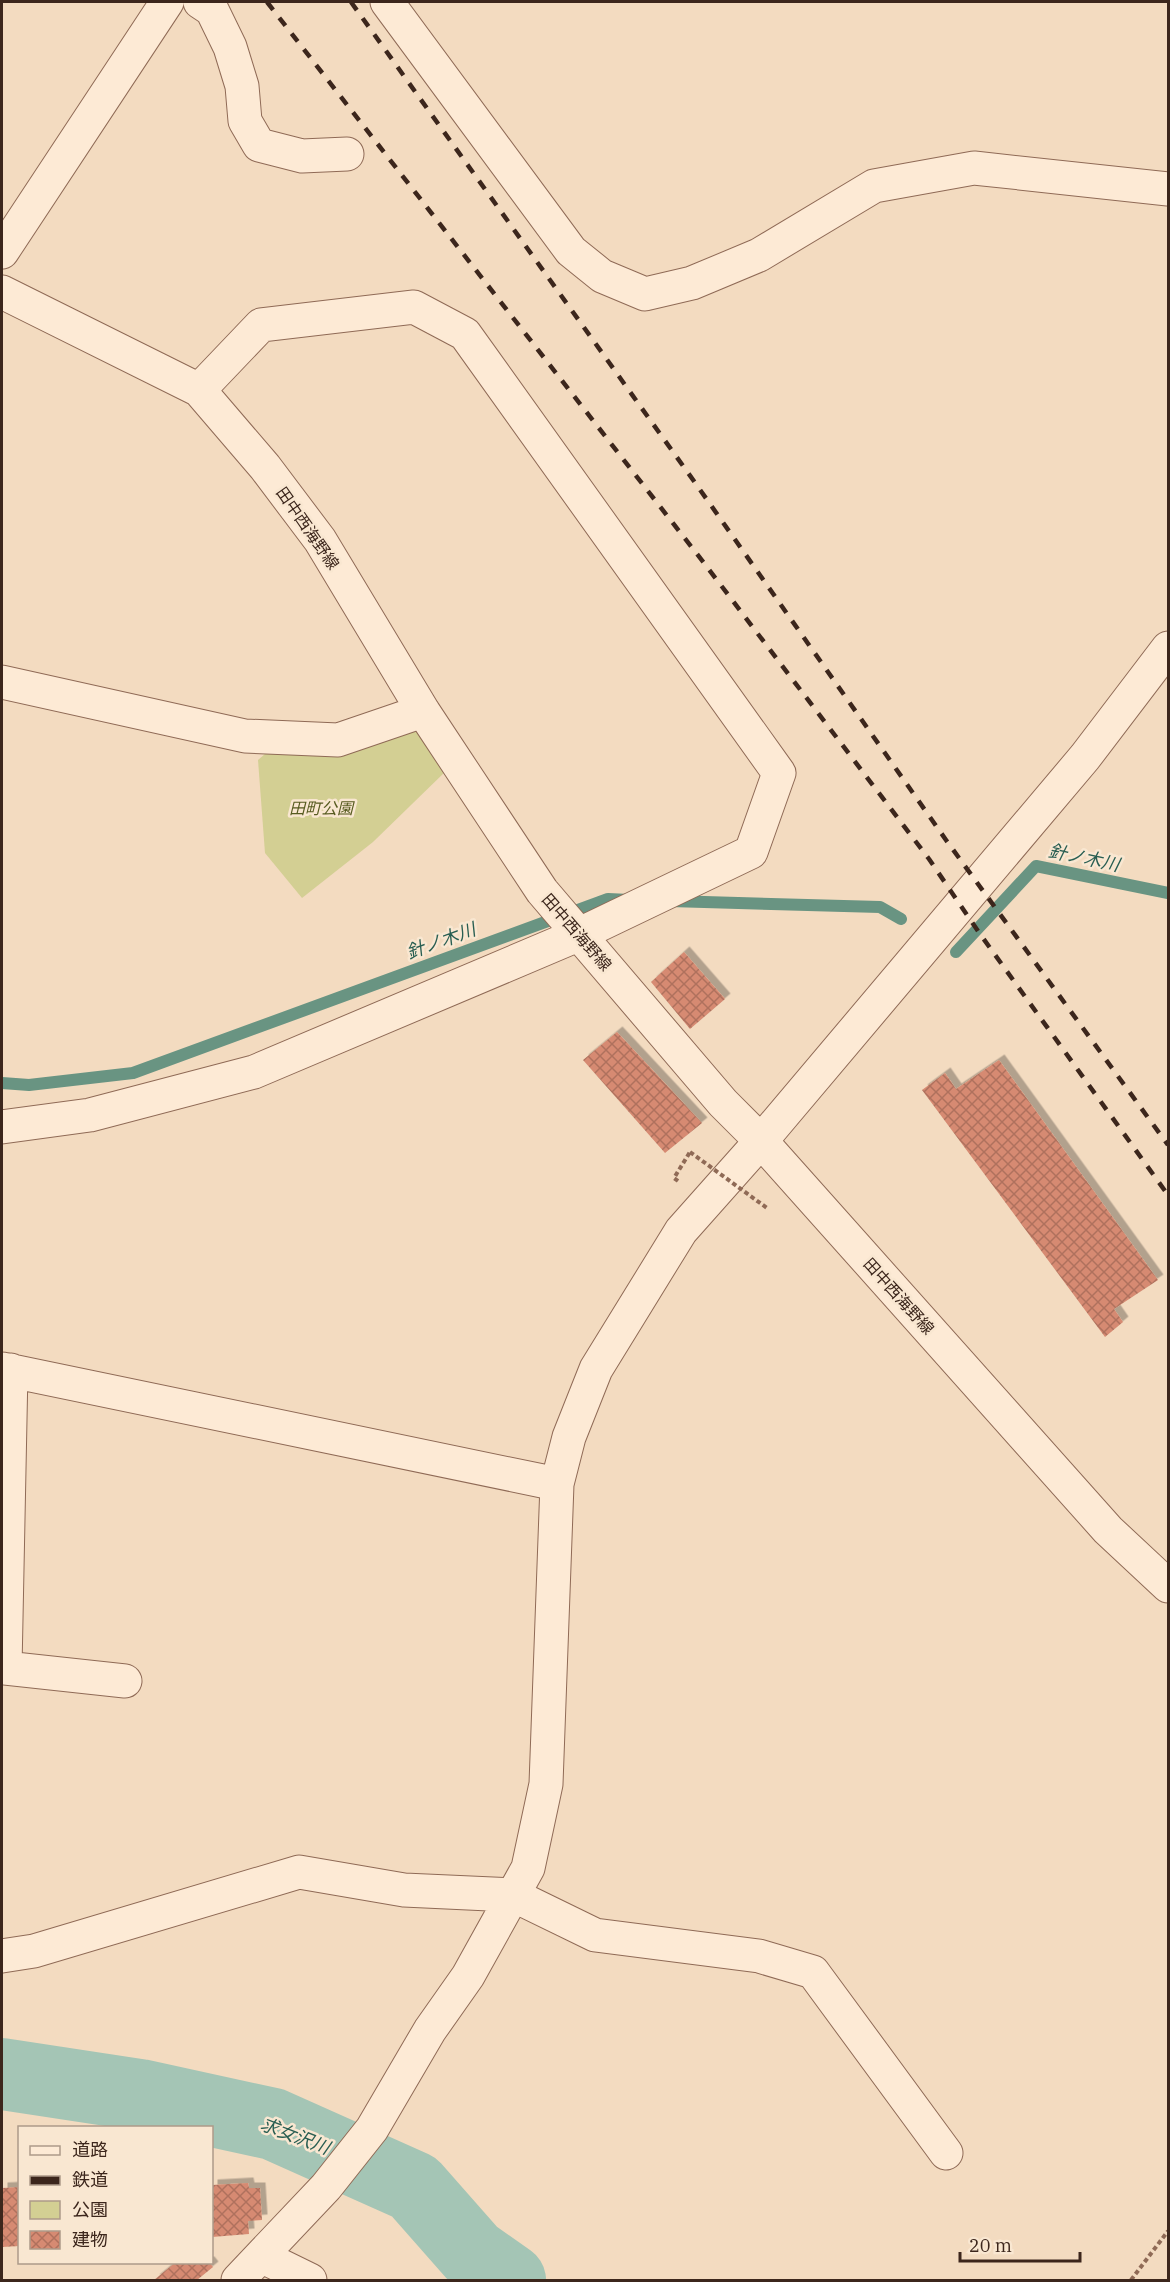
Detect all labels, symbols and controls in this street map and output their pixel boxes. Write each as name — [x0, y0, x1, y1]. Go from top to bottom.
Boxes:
street label: 田中西海野線 — [272, 483, 344, 573]
park label: 田町公園 — [289, 798, 355, 818]
water label: 針ノ木川 — [1046, 839, 1124, 877]
street label: 田中西海野線 — [538, 889, 616, 975]
water label: 針ノ木川 — [403, 917, 480, 964]
street label: 田中西海野線 — [859, 1254, 939, 1338]
water label: 求女沢川 — [257, 2112, 335, 2160]
legend — [18, 2126, 213, 2264]
text: 道路 — [72, 2138, 108, 2161]
text: 鉄道 — [72, 2168, 108, 2191]
text: 公園 — [72, 2198, 108, 2221]
scale bar — [960, 2225, 1080, 2263]
text: 建物 — [72, 2228, 108, 2251]
text: 20 m — [969, 2234, 1012, 2257]

